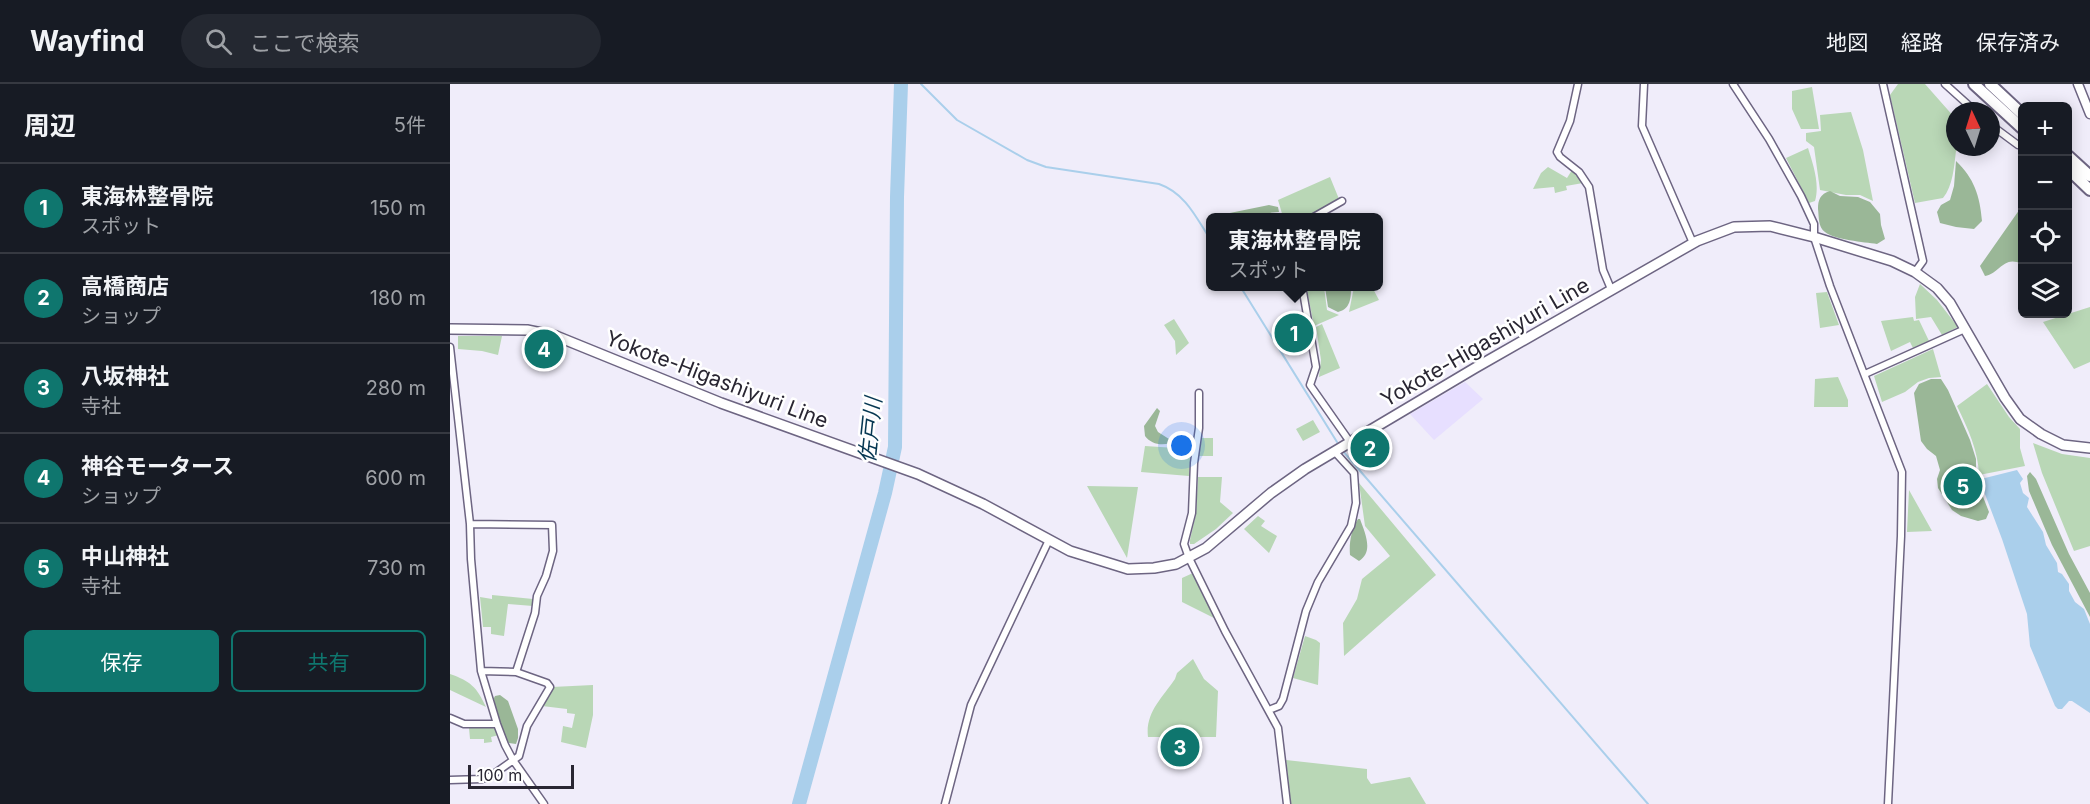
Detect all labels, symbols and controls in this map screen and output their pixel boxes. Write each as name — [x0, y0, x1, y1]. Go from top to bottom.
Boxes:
search box — [181, 14, 601, 68]
text: Wayfind — [30, 24, 145, 58]
icon: search — [202, 25, 235, 58]
text: ここで検索 — [250, 30, 360, 56]
text: 地図 — [1826, 30, 1868, 55]
text: 経路 — [1901, 30, 1943, 55]
text: 保存済み — [1976, 30, 2060, 55]
north arrow — [1946, 102, 2000, 156]
map controls — [2018, 102, 2072, 318]
button: + — [2018, 102, 2072, 156]
text: 周辺 — [24, 110, 76, 141]
text: 5件 — [394, 113, 426, 137]
button: − — [2018, 156, 2072, 210]
text: 東海林整骨院 — [81, 183, 213, 209]
text: 1 — [39, 196, 48, 220]
text: 150 m — [370, 196, 426, 220]
button: locate — [2018, 210, 2072, 264]
popup — [1206, 213, 1383, 291]
text: スポット — [81, 214, 161, 238]
text: 東海林整骨院 — [1228, 227, 1361, 253]
text: スポット — [1228, 258, 1308, 282]
button: layers — [2018, 264, 2072, 318]
street label: Yokote-Higashiyuri Line — [1376, 272, 1594, 412]
text: 高橋商店 — [81, 273, 169, 299]
text: 2 — [37, 286, 50, 310]
text: 180 m — [370, 286, 426, 310]
text: ショップ — [81, 304, 161, 328]
pin: 1 — [1274, 310, 1314, 356]
street label: Yokote-Higashiyuri Line — [602, 325, 832, 433]
pin: 4 — [524, 326, 563, 372]
text: 八坂神社 — [81, 363, 169, 389]
text: 3 — [37, 376, 50, 400]
text: 280 m — [366, 376, 426, 400]
text: 寺社 — [81, 394, 121, 418]
water label: 佐戸川 — [854, 394, 887, 464]
pin: 2 — [1350, 426, 1390, 470]
your location — [1167, 431, 1196, 460]
text: 神谷モータース — [81, 453, 234, 479]
pin: 5 — [1944, 464, 1982, 508]
text: 4 — [37, 466, 50, 490]
text: 600 m — [365, 466, 426, 490]
text: ショップ — [81, 484, 161, 508]
text: 中山神社 — [81, 543, 169, 569]
text: 5 — [37, 556, 50, 580]
text: 730 m — [367, 556, 426, 580]
text: 寺社 — [81, 574, 121, 598]
button: 保存 — [24, 630, 219, 692]
button: 共有 — [231, 630, 426, 692]
pin: 3 — [1160, 724, 1200, 770]
scale bar — [468, 762, 574, 790]
text: 100 m — [477, 765, 522, 785]

